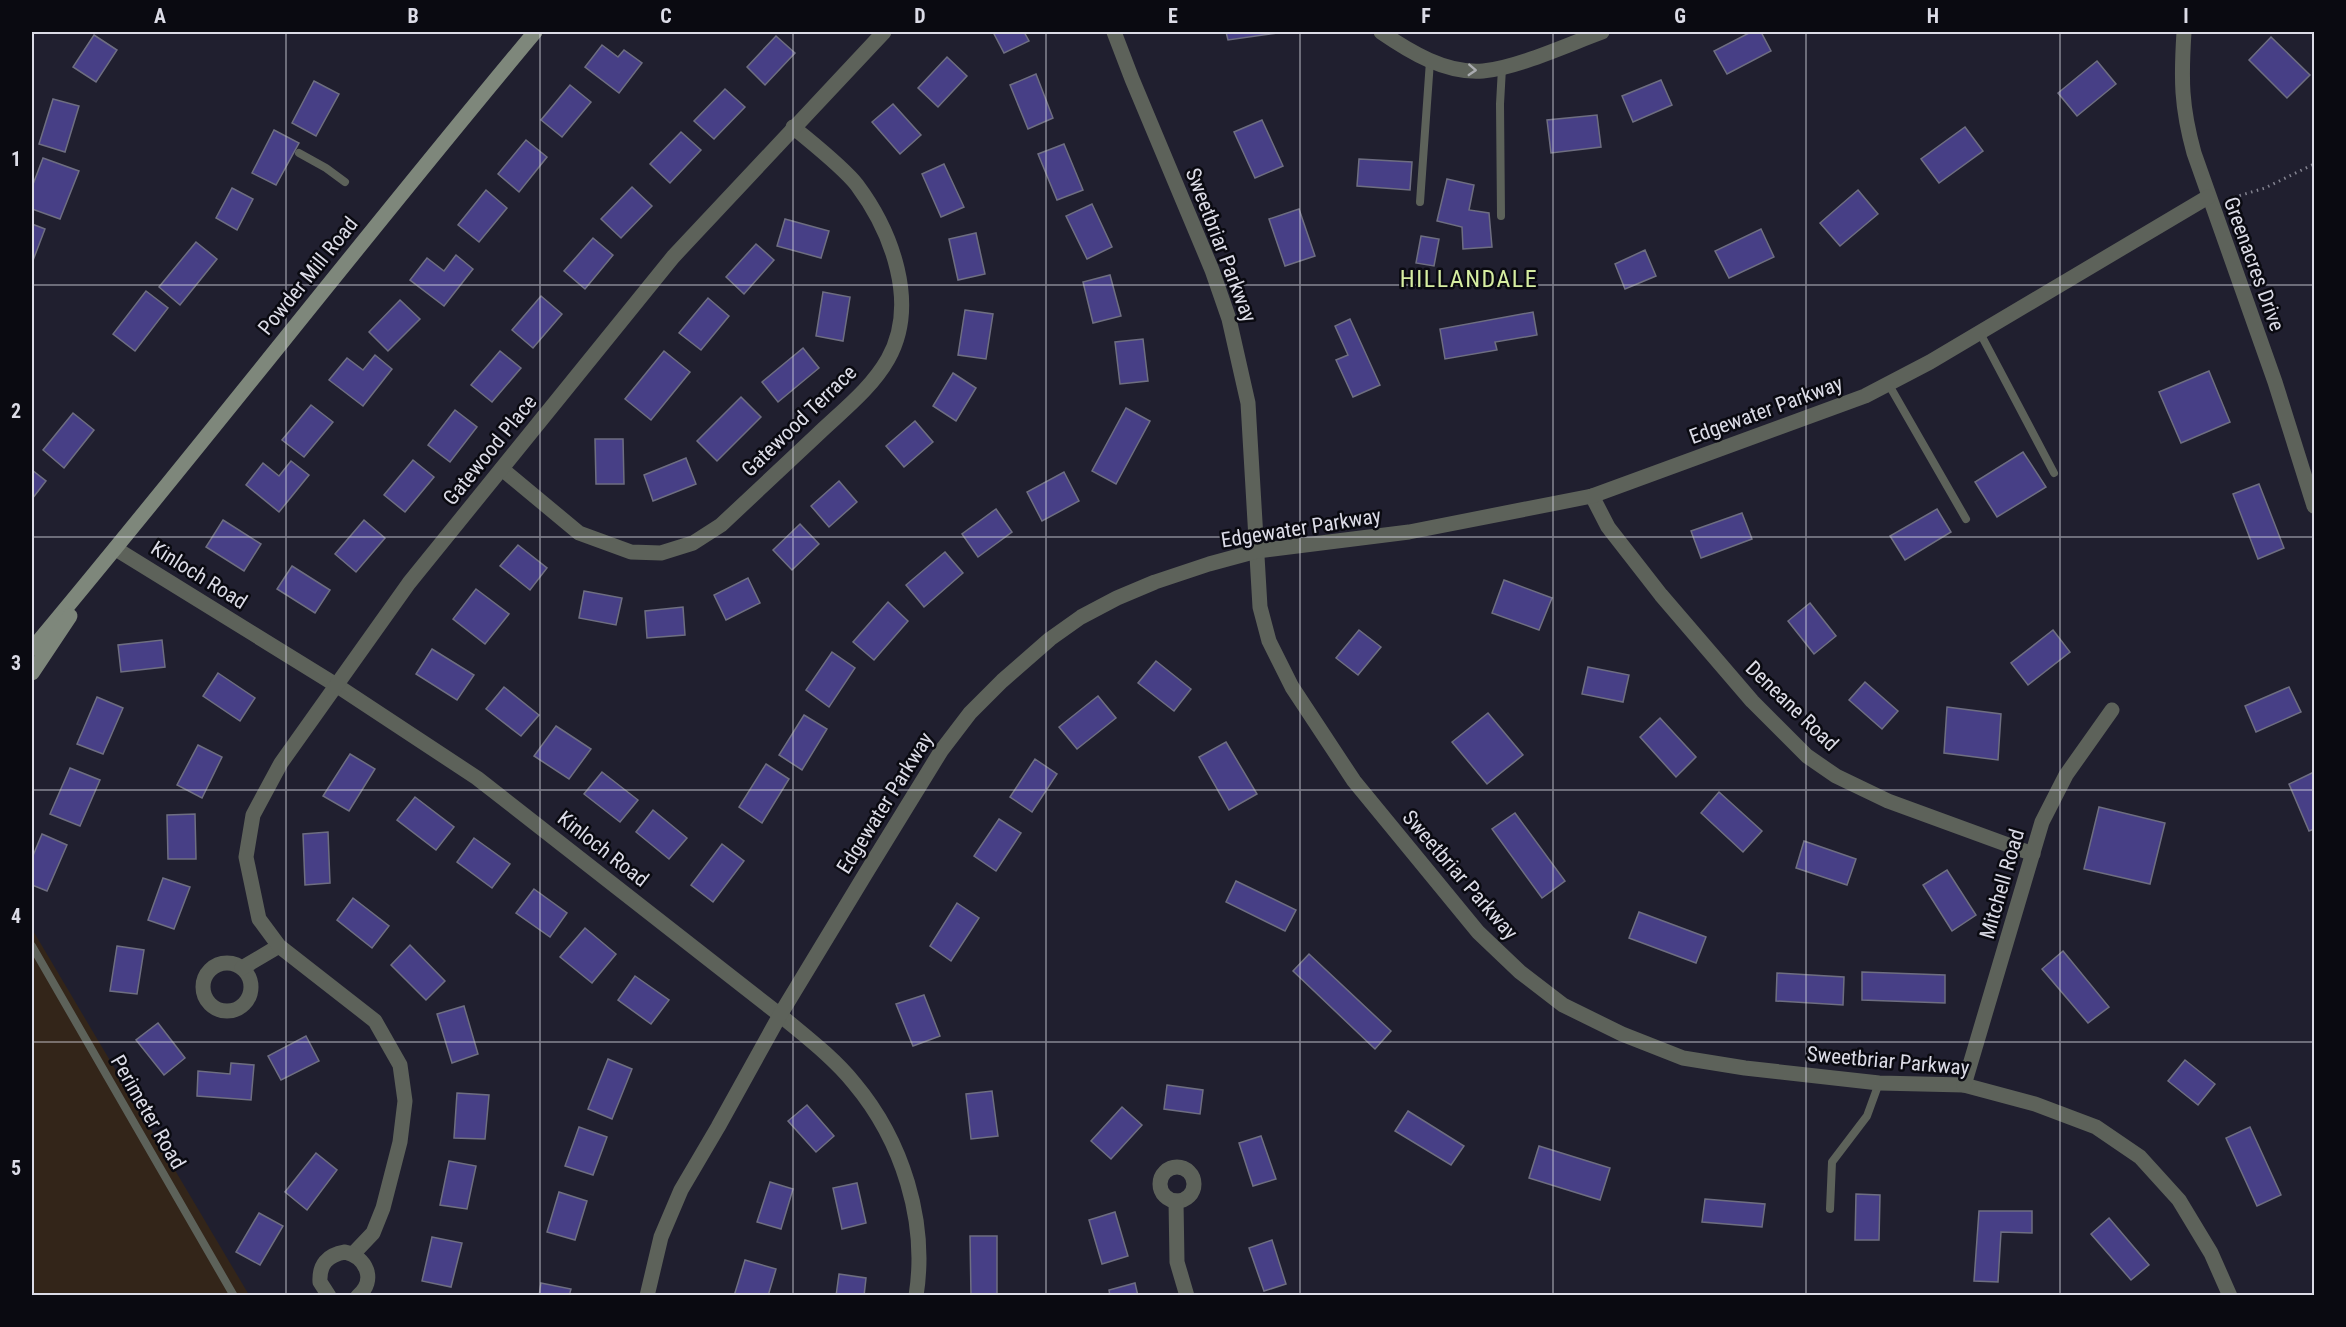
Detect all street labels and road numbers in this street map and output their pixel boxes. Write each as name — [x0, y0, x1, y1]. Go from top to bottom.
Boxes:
street label: Sweetbriar Parkway — [1181, 165, 1262, 326]
street label: Greenacres Drive — [2219, 194, 2289, 334]
street label: Powder Mill Road — [253, 212, 363, 340]
street label: Gatewood Terrace — [737, 360, 861, 482]
street label: Edgewater Parkway — [1686, 371, 1846, 449]
street label: Gatewood Place — [438, 390, 542, 510]
street label: Edgewater Parkway — [1219, 503, 1383, 552]
street label: Kinloch Road — [147, 536, 251, 614]
street label: Deneane Road — [1741, 656, 1843, 756]
street label: Edgewater Parkway — [832, 728, 938, 878]
street label: Kinloch Road — [553, 806, 653, 892]
street label: Sweetbriar Parkway — [1397, 806, 1523, 945]
street label: Mitchell Road — [1975, 826, 2029, 942]
street label: Sweetbriar Parkway — [1806, 1042, 1971, 1080]
street label: Perimeter Road — [106, 1051, 190, 1173]

